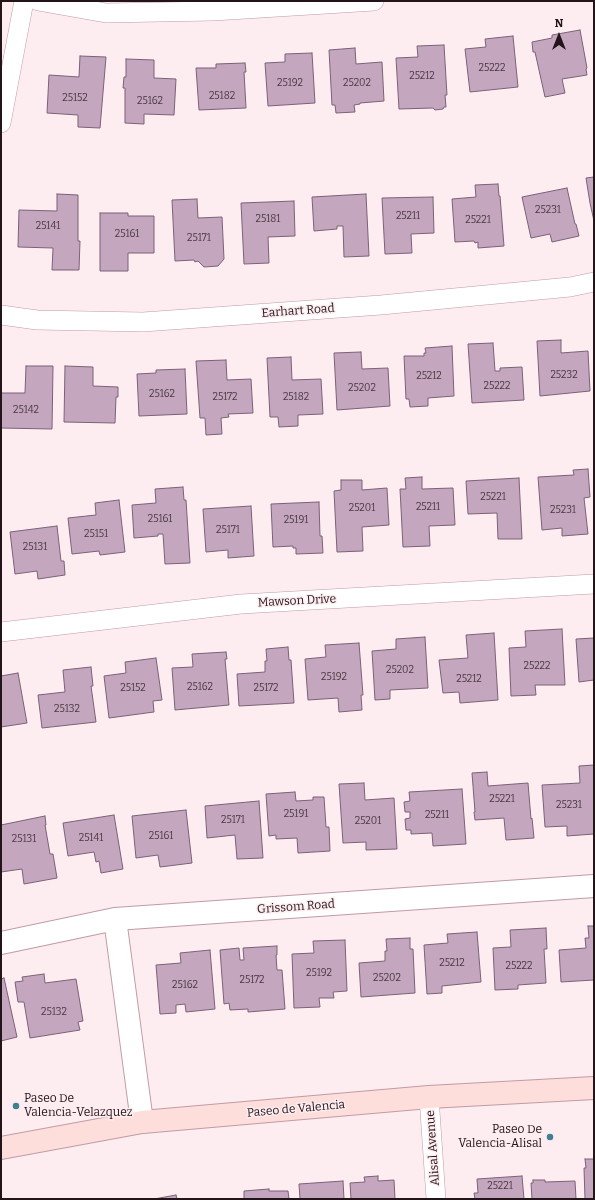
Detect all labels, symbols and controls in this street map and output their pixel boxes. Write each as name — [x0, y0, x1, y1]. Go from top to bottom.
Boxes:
north arrow — [539, 16, 579, 56]
text: N — [555, 17, 563, 30]
house number: 25222 — [479, 62, 505, 74]
house number: 25212 — [409, 70, 435, 82]
house number: 25192 — [277, 77, 303, 89]
house number: 25202 — [343, 77, 371, 89]
house number: 25182 — [209, 90, 235, 102]
house number: 25152 — [62, 92, 88, 104]
house number: 25162 — [137, 95, 163, 107]
house number: 25231 — [535, 204, 561, 216]
house number: 25211 — [396, 210, 420, 222]
house number: 25181 — [256, 213, 280, 225]
house number: 25221 — [465, 214, 491, 226]
house number: 25141 — [36, 220, 60, 232]
house number: 25161 — [115, 228, 139, 240]
house number: 25171 — [187, 232, 211, 244]
street label: Earhart Road — [261, 301, 335, 321]
house number: 25232 — [550, 369, 578, 381]
house number: 25212 — [416, 370, 442, 382]
house number: 25222 — [484, 380, 510, 392]
house number: 25202 — [348, 382, 376, 394]
house number: 25162 — [149, 388, 175, 400]
house number: 25172 — [212, 391, 238, 403]
house number: 25182 — [283, 391, 309, 403]
house number: 25142 — [13, 404, 39, 416]
house number: 25221 — [480, 491, 506, 503]
house number: 25211 — [416, 501, 440, 513]
house number: 25201 — [349, 502, 375, 514]
house number: 25231 — [550, 504, 576, 516]
house number: 25161 — [148, 513, 172, 525]
house number: 25191 — [284, 514, 308, 526]
house number: 25171 — [216, 524, 240, 536]
house number: 25151 — [84, 528, 108, 540]
house number: 25131 — [23, 541, 47, 553]
street label: Mawson Drive — [258, 592, 336, 610]
house number: 25222 — [524, 660, 550, 672]
house number: 25202 — [386, 664, 414, 676]
house number: 25192 — [321, 671, 347, 683]
house number: 25212 — [456, 673, 482, 685]
house number: 25162 — [187, 681, 213, 693]
house number: 25152 — [120, 682, 146, 694]
house number: 25172 — [253, 682, 279, 694]
house number: 25132 — [54, 703, 80, 715]
house number: 25221 — [489, 793, 515, 805]
house number: 25231 — [556, 799, 582, 811]
house number: 25191 — [284, 808, 308, 820]
house number: 25211 — [425, 809, 449, 821]
house number: 25171 — [221, 814, 245, 826]
house number: 25201 — [355, 815, 381, 827]
house number: 25161 — [149, 830, 173, 842]
house number: 25141 — [79, 832, 103, 844]
house number: 25131 — [12, 833, 36, 845]
street label: Grissom Road — [257, 897, 335, 917]
house number: 25212 — [439, 957, 465, 969]
house number: 25222 — [506, 960, 532, 972]
house number: 25192 — [306, 967, 332, 979]
house number: 25202 — [373, 972, 401, 984]
house number: 25172 — [239, 974, 265, 986]
house number: 25162 — [172, 979, 198, 991]
house number: 25132 — [41, 1006, 67, 1018]
place label: Paseo De Valencia-Velazquez — [24, 1092, 133, 1120]
street label: Paseo de Valencia — [246, 1098, 346, 1120]
marker: Paseo De Valencia-Velazquez — [11, 1101, 21, 1111]
street label: Alisal Avenue — [423, 1110, 443, 1186]
place label: Paseo De Valencia-Alisal — [458, 1123, 542, 1151]
marker: Paseo De Valencia-Alisal — [545, 1132, 555, 1142]
house number: 25221 — [487, 1180, 513, 1192]

